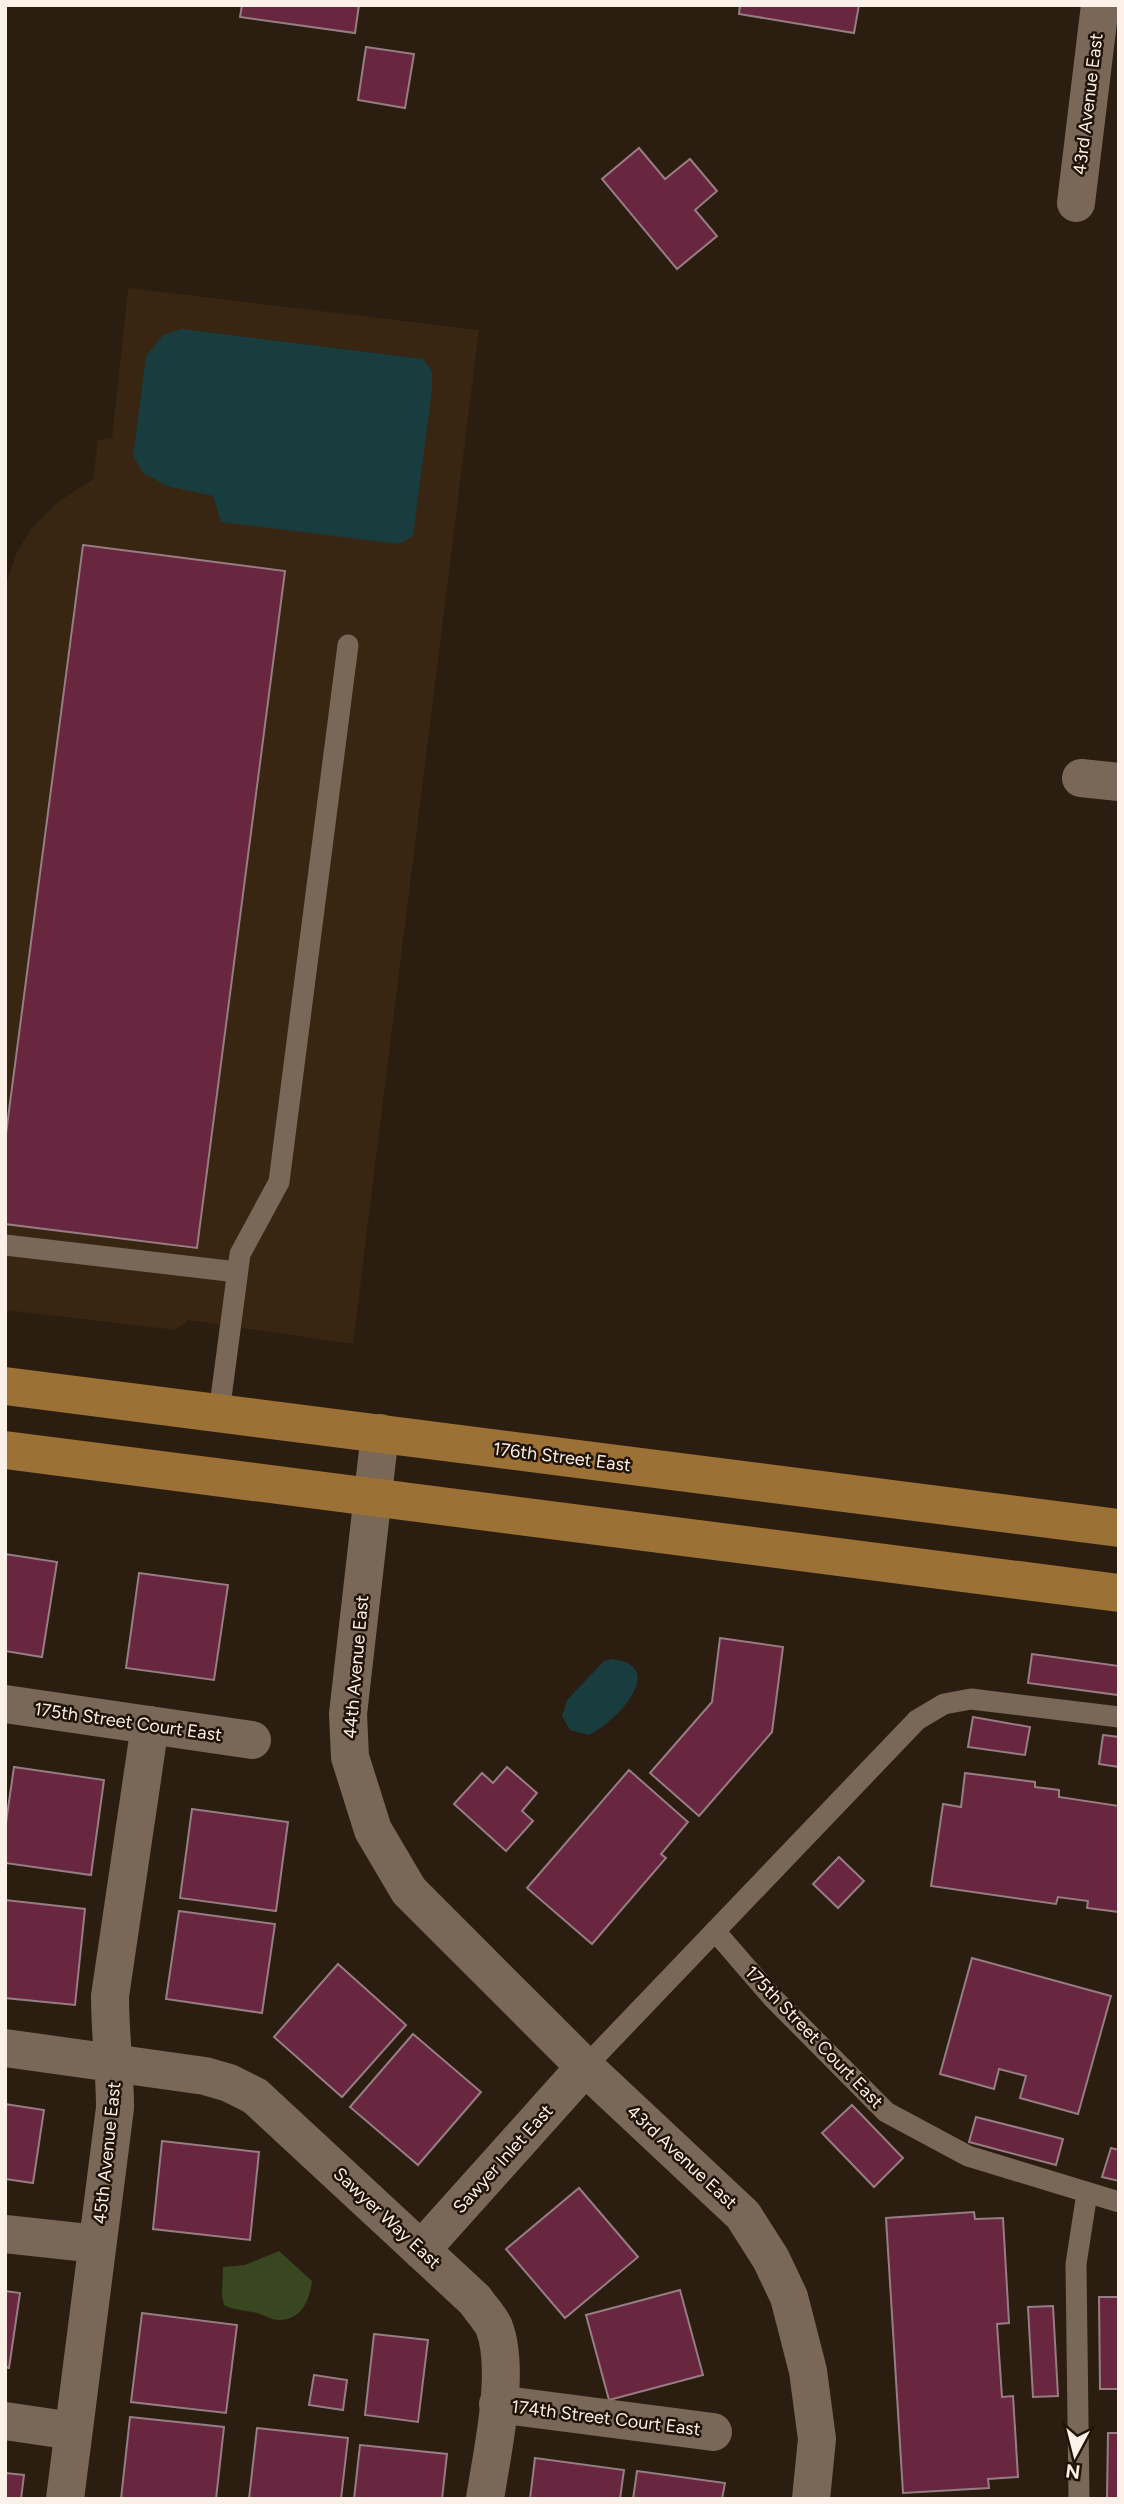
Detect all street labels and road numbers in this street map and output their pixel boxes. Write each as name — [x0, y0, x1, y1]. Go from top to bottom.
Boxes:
street label: 43rd Avenue East — [1068, 32, 1108, 176]
street label: 176th Street East — [492, 1438, 632, 1476]
street label: 44th Avenue East — [339, 1594, 373, 1740]
street label: 175th Street Court East — [33, 1698, 224, 1746]
street label: 175th Street Court East — [740, 1961, 888, 2113]
street label: 45th Avenue East — [89, 2080, 125, 2225]
street label: Sawyer Inlet East — [448, 2100, 558, 2218]
street label: 43rd Avenue East — [622, 2100, 742, 2214]
street label: Sawyer Way East — [329, 2163, 445, 2273]
street label: 174th Street Court East — [510, 2395, 702, 2441]

